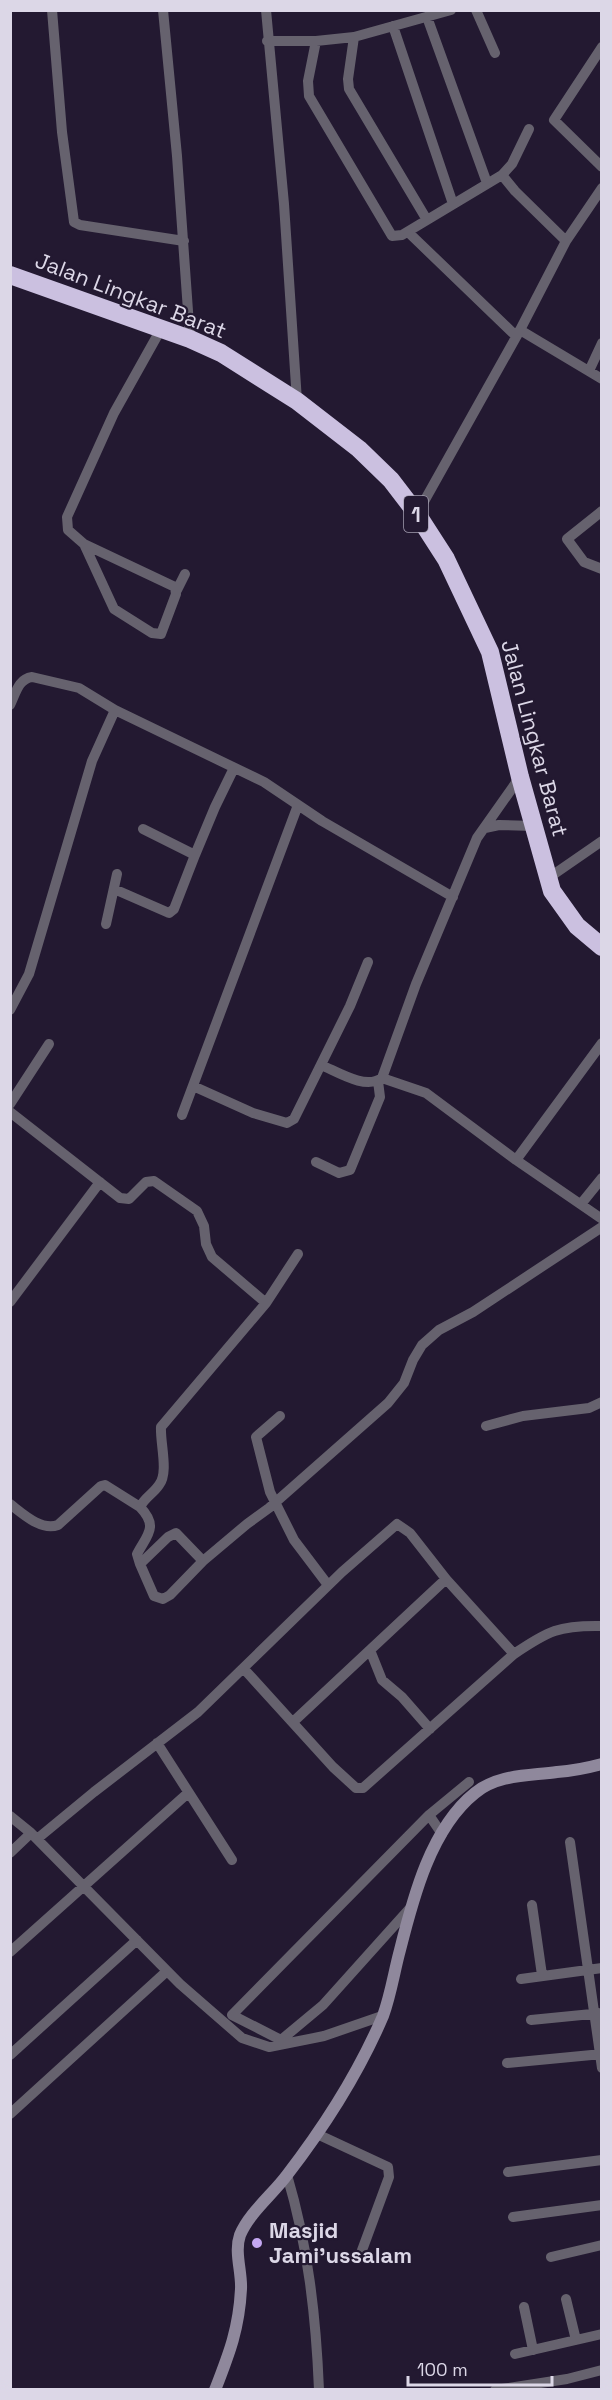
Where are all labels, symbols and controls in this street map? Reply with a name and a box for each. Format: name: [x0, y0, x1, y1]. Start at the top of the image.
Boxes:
street label: Jalan Lingkar Barat: [31, 246, 231, 344]
road number: 1: [404, 496, 428, 532]
street label: Jalan Lingkar Barat: [495, 636, 575, 840]
place label: Masjid Jami'ussalam: [269, 2216, 412, 2269]
marker: Masjid Jami'ussalam: [250, 2236, 264, 2250]
scale bar: [408, 2349, 552, 2387]
text: 100 m: [417, 2358, 468, 2381]

